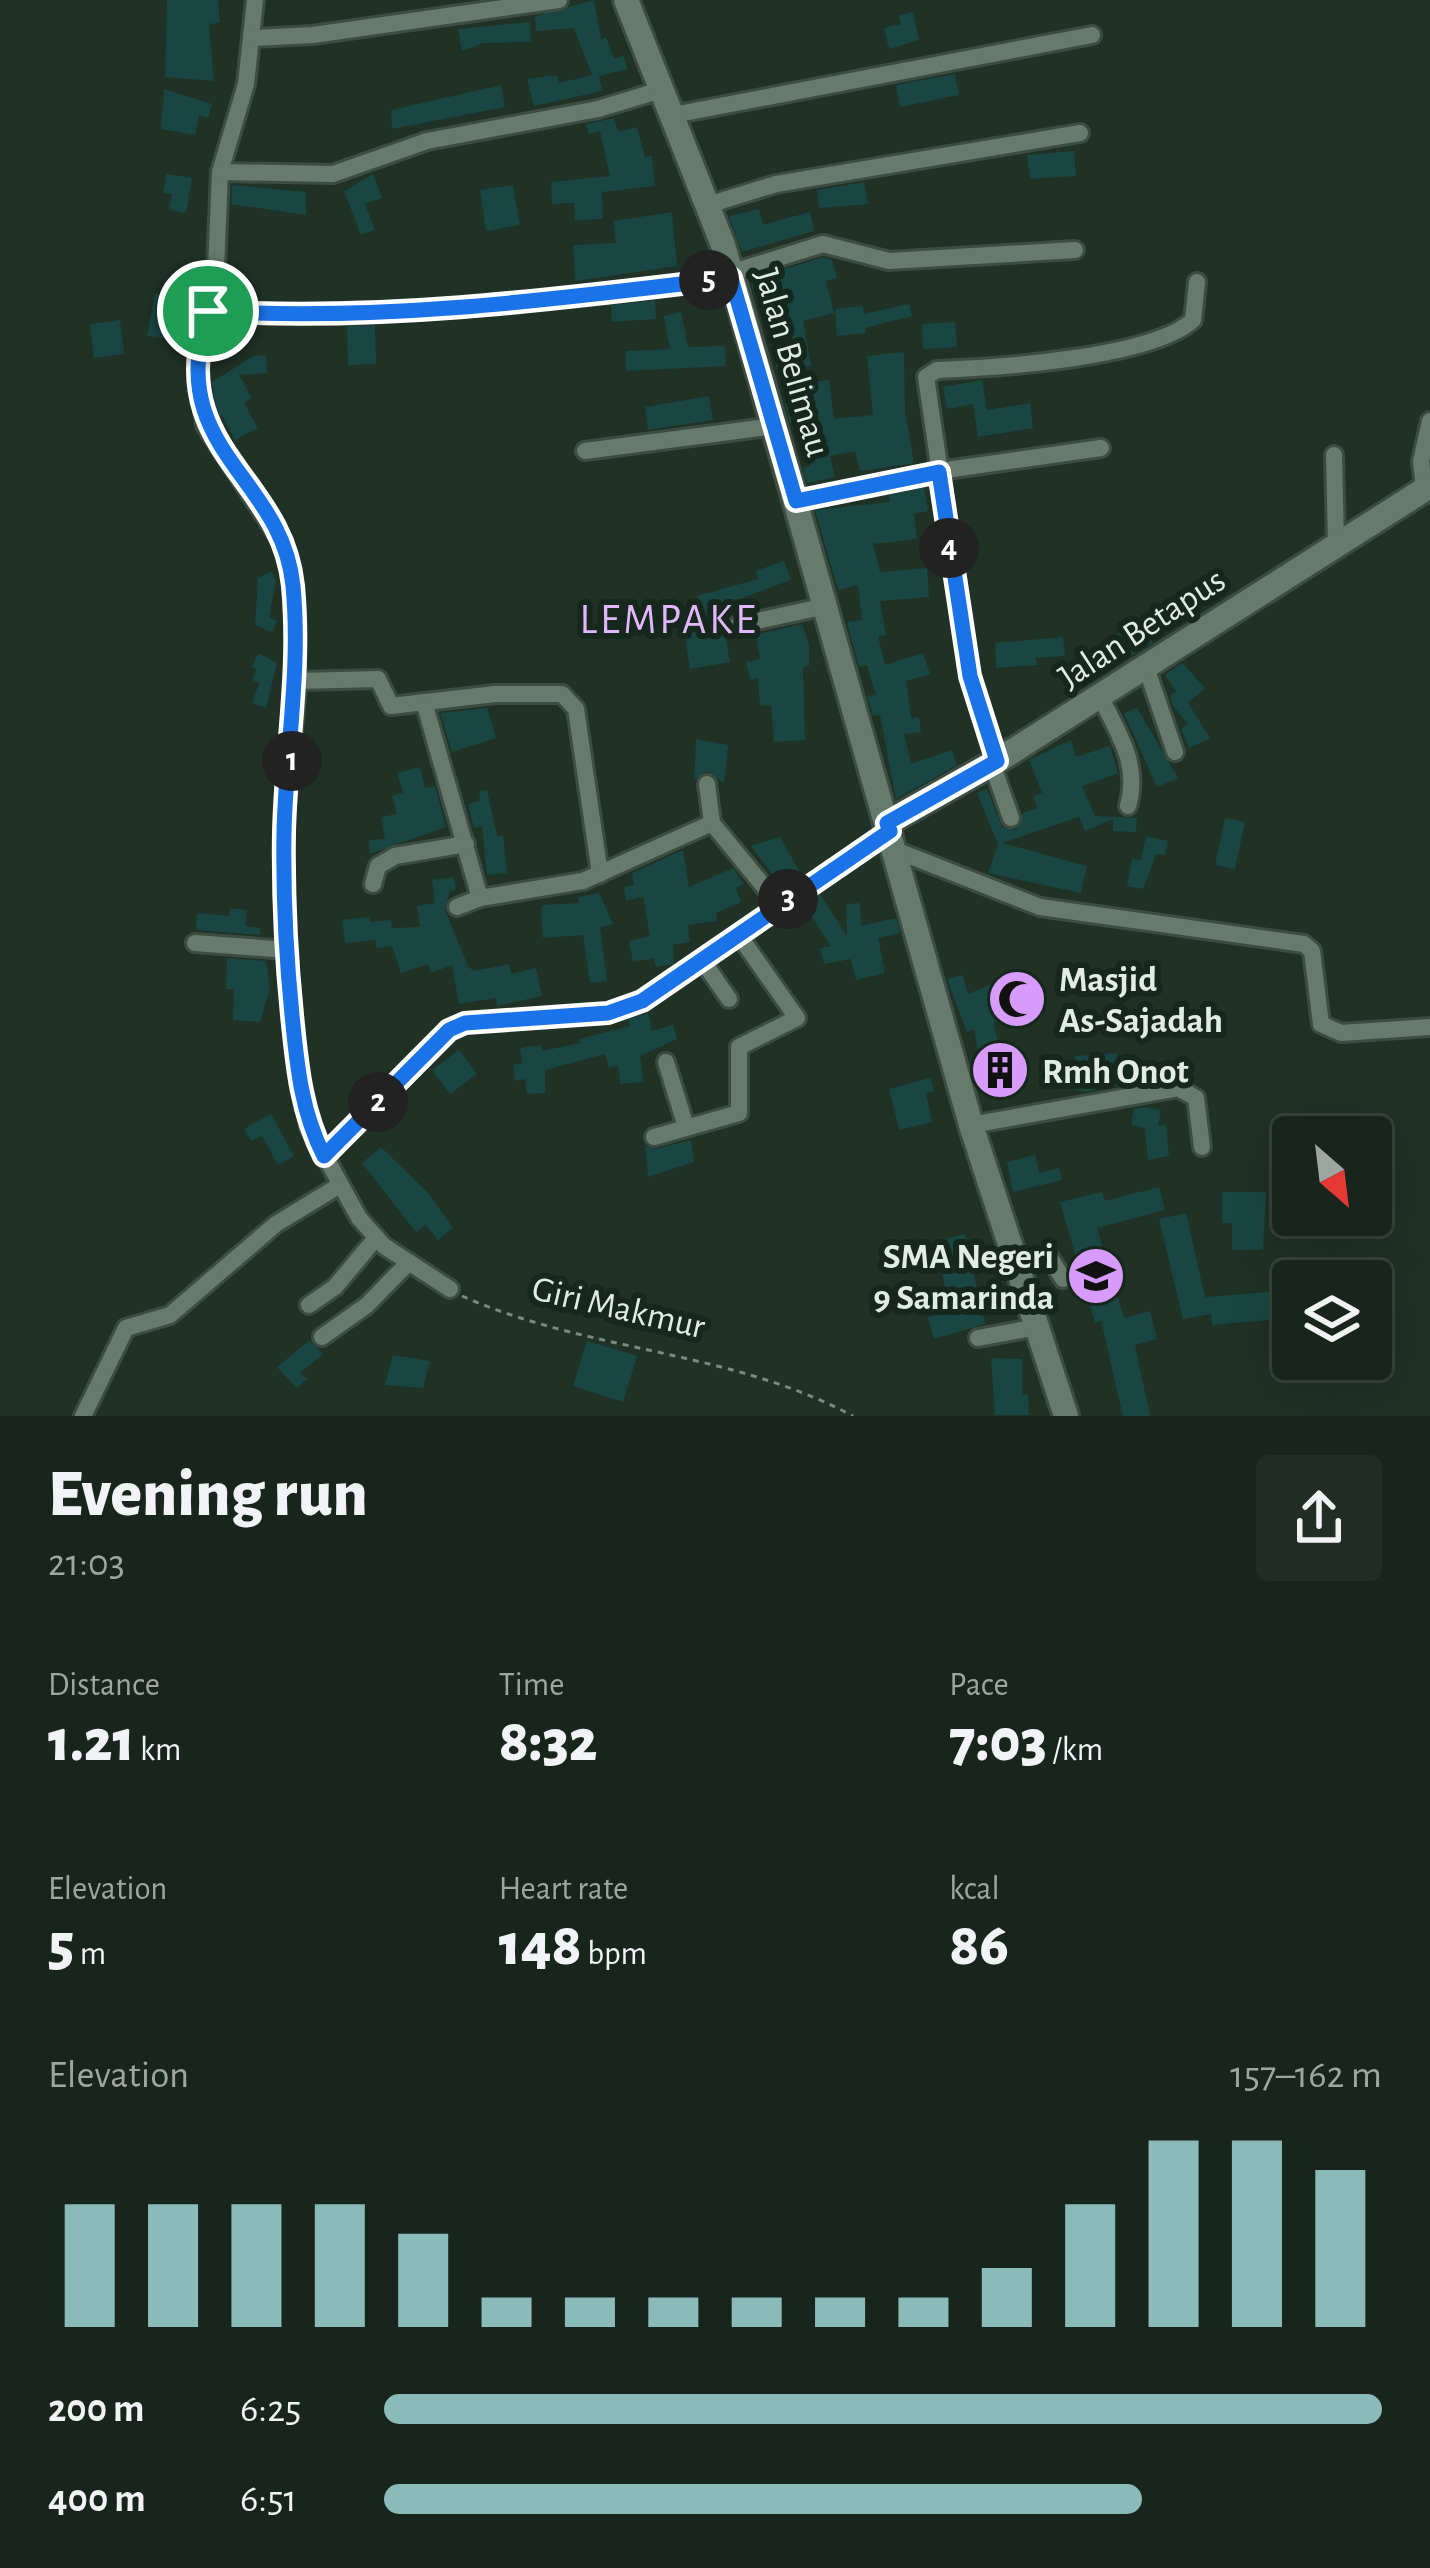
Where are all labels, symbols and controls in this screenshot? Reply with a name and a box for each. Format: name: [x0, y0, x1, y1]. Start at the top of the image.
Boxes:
pin: 5: [679, 250, 739, 310]
pin: [157, 260, 259, 362]
text: 5: [702, 263, 716, 296]
street label: Jalan Belimau: [748, 264, 836, 461]
icon: arrive: [175, 278, 241, 344]
pin: 4: [919, 518, 979, 578]
text: 4: [941, 531, 957, 564]
street label: Jalan Betapus: [1052, 562, 1232, 696]
district label: LEMPAKE: [579, 599, 759, 641]
pin: 1: [262, 731, 322, 791]
text: 1: [286, 744, 298, 777]
pin: 3: [758, 869, 818, 929]
text: 3: [781, 882, 795, 915]
place label: Masjid As-Sajadah: [1059, 962, 1223, 1039]
mosque icon: Masjid As-Sajadah: [986, 968, 1048, 1030]
building icon: Rmh Onot: [969, 1039, 1031, 1101]
place label: Rmh Onot: [1042, 1054, 1189, 1090]
pin: 2: [348, 1072, 408, 1132]
text: 2: [370, 1085, 386, 1118]
north arrow: [1272, 1116, 1392, 1236]
map controls: [1272, 1116, 1392, 1380]
place label: SMA Negeri 9 Samarinda: [873, 1239, 1054, 1316]
school or university icon: SMA Negeri 9 Samarinda: [1065, 1245, 1127, 1307]
button: layers: [1272, 1260, 1392, 1380]
street label: Giri Makmur: [529, 1271, 709, 1345]
button: share: [1256, 1455, 1382, 1581]
text: Evening run: [48, 1462, 368, 1528]
text: 21:03: [48, 1544, 125, 1583]
text: Distance: [48, 1669, 160, 1702]
text: Time: [499, 1669, 564, 1702]
text: Pace: [949, 1669, 1009, 1702]
text: 1.21: [48, 1712, 135, 1772]
text: 8:32: [499, 1712, 598, 1772]
text: 7:03: [949, 1712, 1047, 1772]
text: km: [135, 1734, 182, 1767]
text: /km: [1047, 1734, 1103, 1767]
text: Elevation: [48, 1873, 167, 1906]
text: Heart rate: [499, 1873, 628, 1906]
text: kcal: [949, 1873, 1000, 1906]
text: 5: [48, 1916, 74, 1976]
text: 148: [499, 1916, 582, 1976]
text: 86: [949, 1916, 1009, 1976]
text: m: [74, 1938, 106, 1971]
text: bpm: [582, 1938, 647, 1971]
text: Elevation: [48, 2056, 189, 2095]
text: 157–162 m: [1230, 2056, 1382, 2095]
text: 200 m: [48, 2390, 144, 2429]
text: 6:25: [240, 2390, 301, 2429]
text: 400 m: [48, 2480, 146, 2519]
text: 6:51: [240, 2480, 297, 2519]

